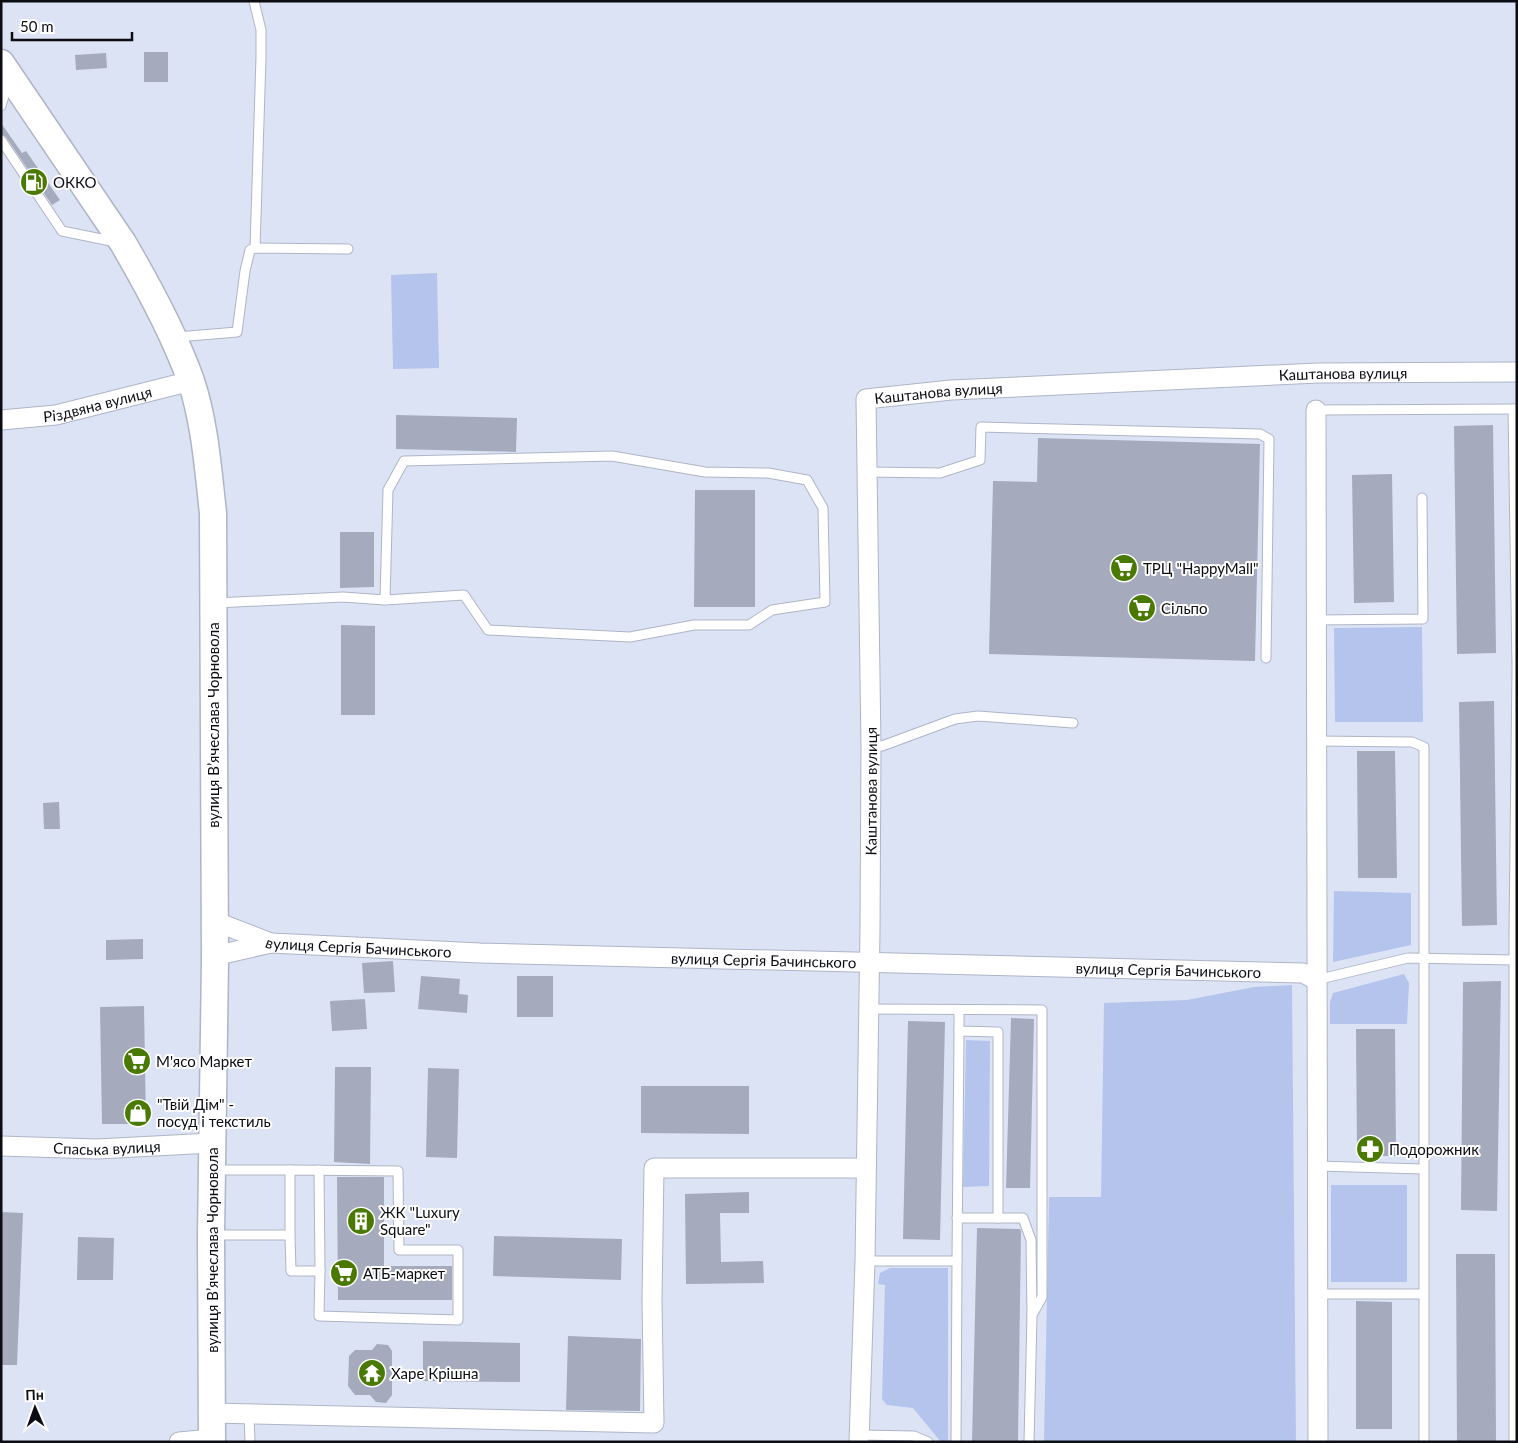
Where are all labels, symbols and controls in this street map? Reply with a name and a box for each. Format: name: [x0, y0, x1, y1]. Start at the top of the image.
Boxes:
scale bar: [12, 10, 132, 42]
text: 50 m: [20, 17, 54, 35]
fuel station icon: ОККО: [19, 167, 49, 197]
place label: ОККО: [53, 173, 97, 191]
street label: Каштанова вулиця: [1278, 364, 1407, 384]
street label: Каштанова вулиця: [873, 379, 1003, 407]
street label: Різдвяна вулиця: [42, 382, 154, 425]
supermarket icon: ТРЦ "HappyMall": [1109, 553, 1139, 583]
place label: ТРЦ "HappyMall": [1143, 559, 1259, 577]
supermarket icon: Сільпо: [1127, 593, 1157, 623]
place label: Сільпо: [1161, 599, 1208, 617]
street label: вулиця Вʼячеслава Чорновола: [204, 622, 222, 828]
street label: Каштанова вулиця: [861, 727, 880, 856]
street label: вулиця Сергія Бачинського: [263, 933, 452, 961]
street label: вулиця Сергія Бачинського: [671, 949, 857, 971]
street label: вулиця Сергія Бачинського: [1075, 958, 1261, 981]
supermarket icon: М'ясо Маркет: [122, 1046, 152, 1076]
place label: М'ясо Маркет: [156, 1052, 252, 1070]
place label: "Твій Дім" - посуд і текстиль: [157, 1095, 271, 1130]
shop icon: "Твій Дім" - посуд і текстиль: [123, 1098, 153, 1128]
pharmacy icon: Подорожник: [1355, 1134, 1385, 1164]
street label: Спаська вулиця: [53, 1137, 161, 1158]
place label: Подорожник: [1389, 1140, 1479, 1158]
street label: вулиця Вʼячеслава Чорновола: [203, 1147, 221, 1353]
place label: ЖК "Luxury Square": [380, 1203, 460, 1238]
building icon: ЖК "Luxury Square": [346, 1206, 376, 1236]
supermarket icon: АТБ-маркет: [329, 1258, 359, 1288]
place label: АТБ-маркет: [363, 1264, 446, 1282]
temple icon: Харе Крішна: [357, 1358, 387, 1388]
place label: Харе Крішна: [391, 1364, 478, 1382]
north arrow: [10, 1383, 60, 1433]
text: Пн: [25, 1386, 44, 1403]

